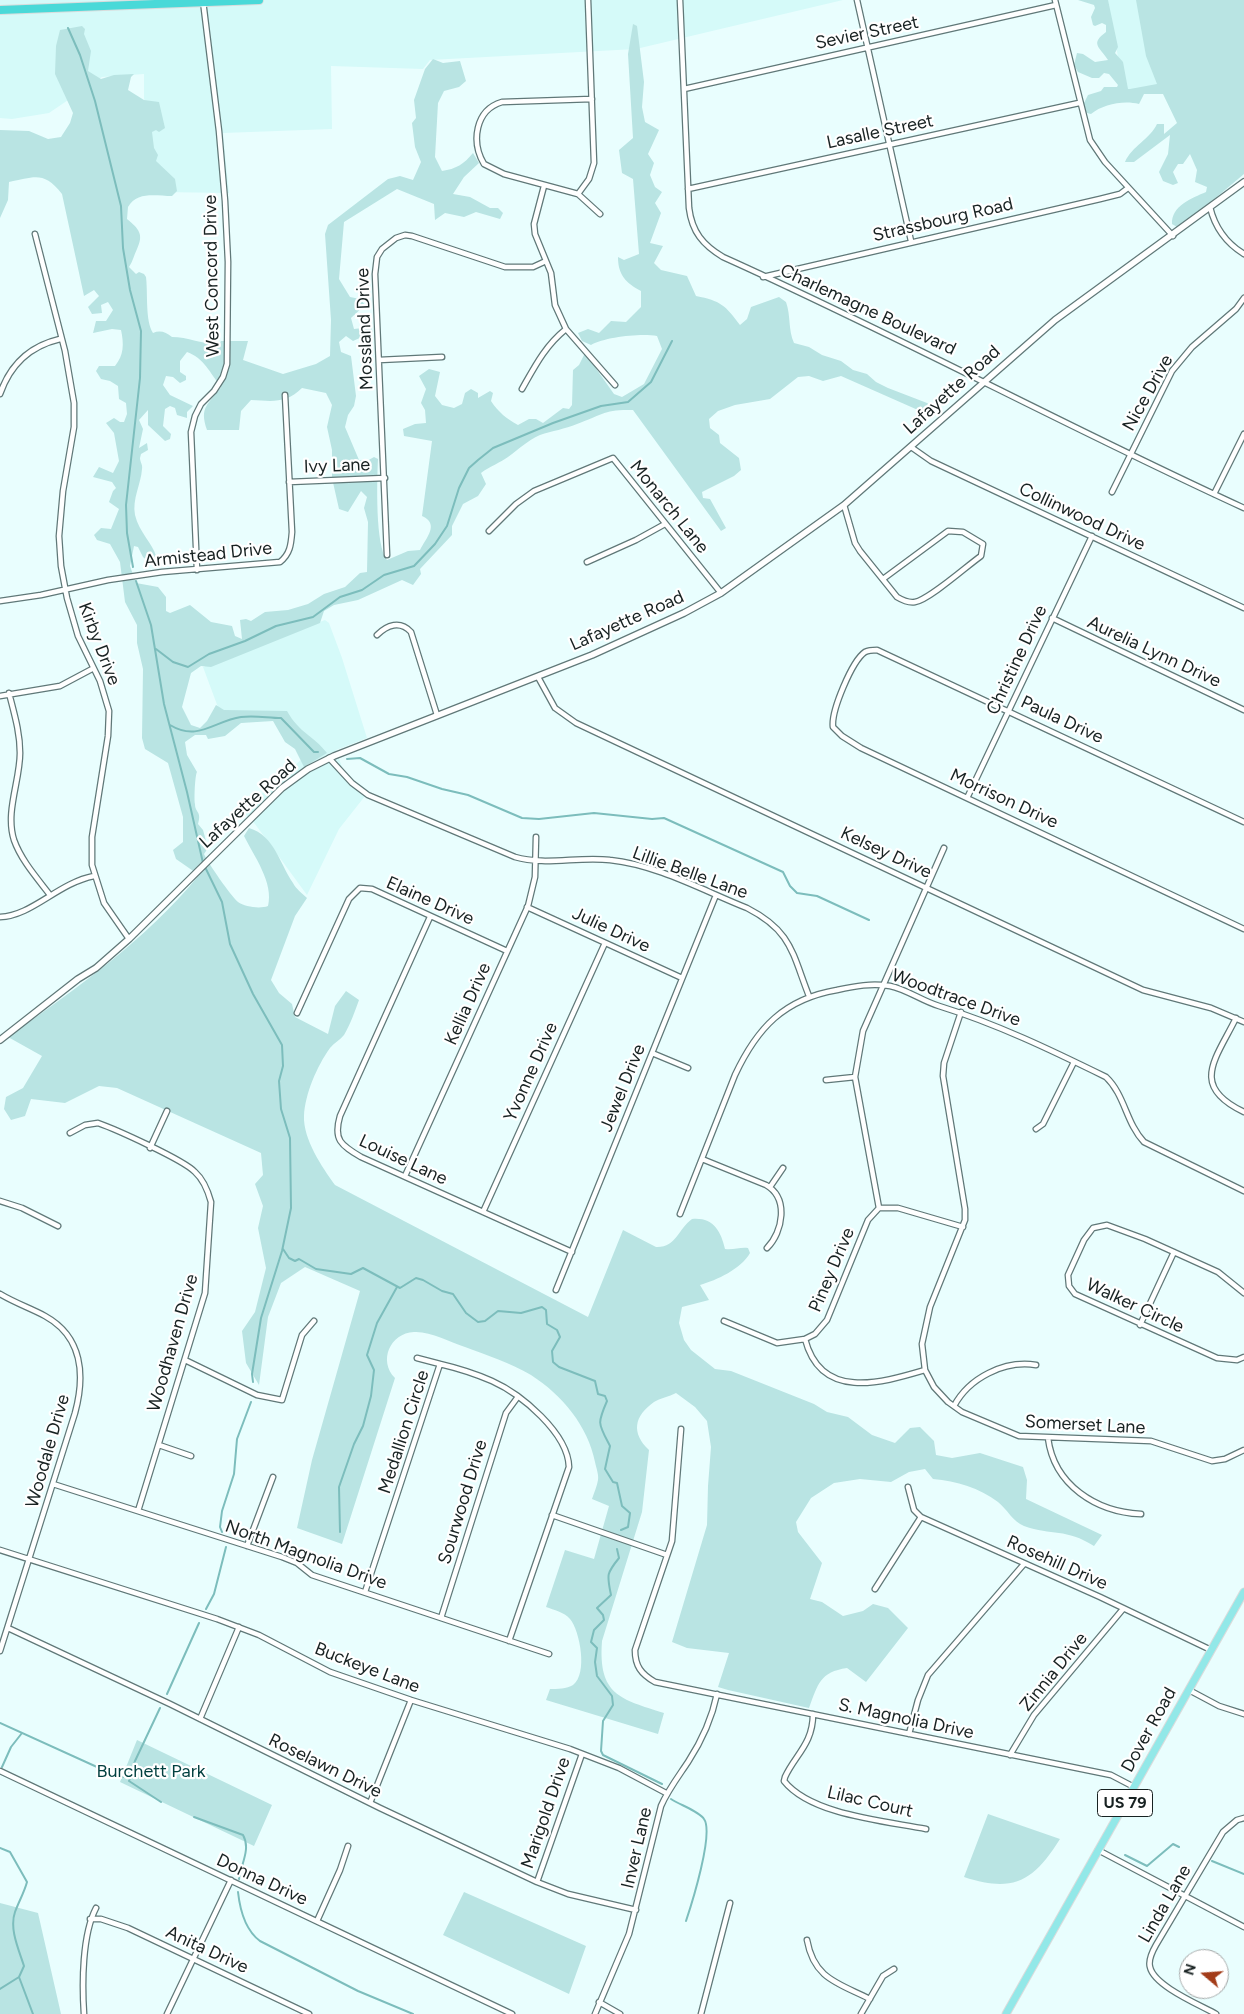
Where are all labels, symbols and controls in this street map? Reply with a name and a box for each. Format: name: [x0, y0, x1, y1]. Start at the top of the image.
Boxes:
street label: Sevier Street: [813, 12, 921, 54]
street label: Lasalle Street: [825, 110, 935, 154]
street label: Strassbourg Road: [871, 193, 1015, 247]
street label: West Concord Drive: [200, 195, 224, 357]
street label: Charlemagne Boulevard: [777, 260, 959, 360]
street label: Mossland Drive: [352, 268, 378, 390]
street label: Lafayette Road: [899, 341, 1005, 439]
street label: Nice Drive: [1118, 351, 1178, 435]
street label: Ivy Lane: [303, 454, 371, 478]
street label: Monarch Lane: [625, 456, 713, 558]
street label: Collinwood Drive: [1015, 478, 1149, 556]
street label: Armistead Drive: [143, 538, 273, 572]
street label: Lafayette Road: [567, 586, 687, 656]
street label: Kirby Drive: [73, 599, 125, 689]
street label: Christine Drive: [982, 602, 1052, 718]
street label: Aurelia Lynn Drive: [1084, 612, 1224, 692]
street label: Paula Drive: [1017, 691, 1107, 749]
street label: Lafayette Road: [195, 755, 301, 853]
street label: Morrison Drive: [946, 764, 1062, 834]
street label: Kelsey Drive: [837, 822, 935, 884]
street label: Lillie Belle Lane: [629, 842, 751, 904]
street label: Elaine Drive: [383, 872, 477, 930]
street label: Julie Drive: [569, 903, 653, 957]
street label: Kellia Drive: [440, 959, 496, 1049]
street label: Woodtrace Drive: [889, 965, 1023, 1031]
street label: Yvonne Drive: [500, 1019, 562, 1125]
street label: Jewel Drive: [596, 1041, 650, 1135]
street label: Louise Lane: [355, 1130, 451, 1190]
street label: Piney Drive: [805, 1224, 859, 1316]
street label: Woodhaven Drive: [143, 1272, 203, 1414]
street label: Walker Circle: [1083, 1274, 1187, 1338]
street label: Medallion Circle: [374, 1368, 434, 1496]
street label: Woodale Drive: [21, 1392, 75, 1510]
street label: Somerset Lane: [1024, 1411, 1146, 1439]
street label: Sourwood Drive: [434, 1437, 492, 1567]
street label: North Magnolia Drive: [222, 1516, 390, 1594]
street label: Rosehill Drive: [1003, 1531, 1111, 1595]
street label: Zinnia Drive: [1016, 1628, 1092, 1716]
street label: Buckeye Lane: [311, 1638, 423, 1698]
street label: Dover Road: [1117, 1684, 1181, 1776]
street label: S. Magnolia Drive: [836, 1694, 976, 1744]
street label: Roselawn Drive: [265, 1729, 385, 1803]
street label: Marigold Drive: [517, 1755, 575, 1871]
park label: Burchett Park: [96, 1761, 206, 1783]
street label: Lilac Court: [825, 1782, 915, 1822]
road number: US 79: [1098, 1790, 1152, 1816]
street label: Inver Lane: [617, 1805, 657, 1891]
street label: Donna Drive: [213, 1849, 311, 1911]
street label: Linda Lane: [1134, 1861, 1196, 1947]
street label: Anita Drive: [162, 1922, 252, 1978]
north arrow: [1179, 1949, 1229, 1999]
text: N: [1180, 1962, 1200, 1977]

